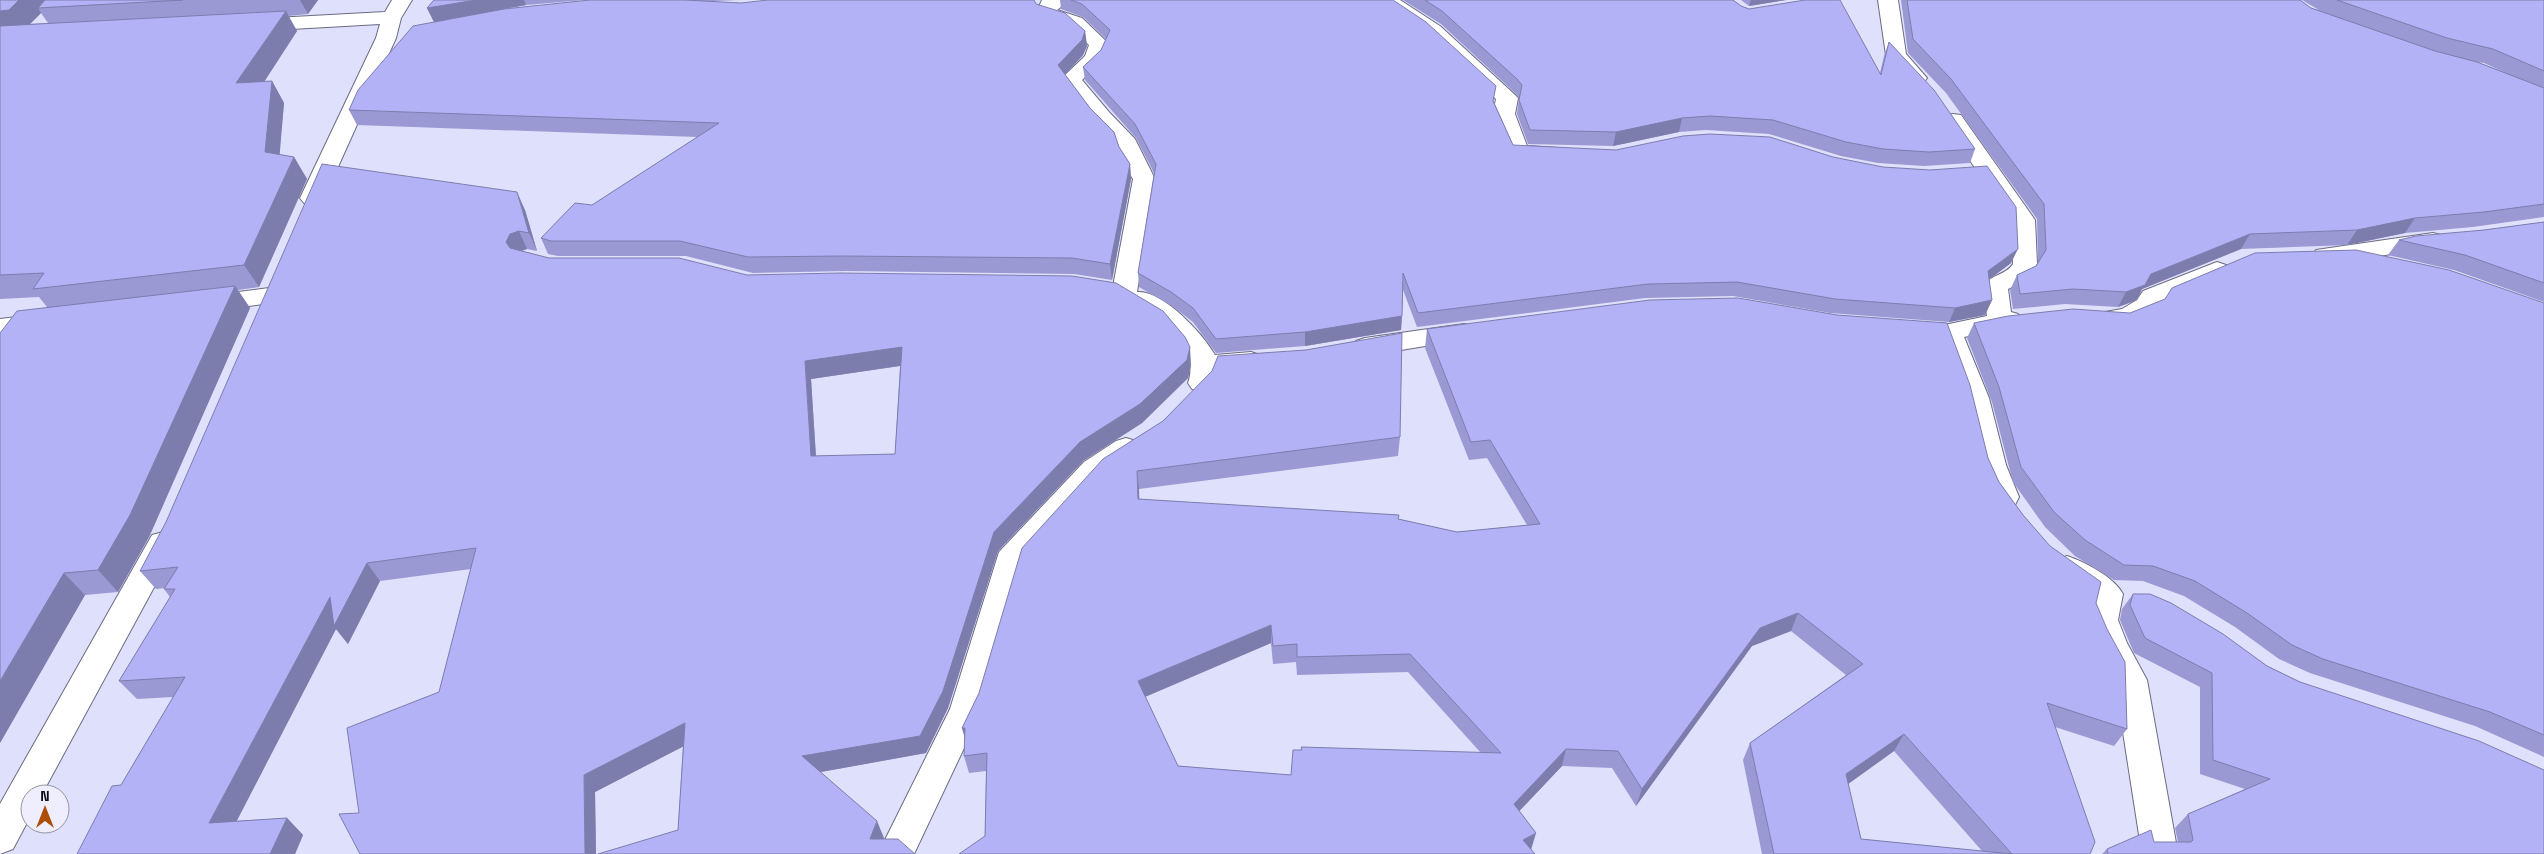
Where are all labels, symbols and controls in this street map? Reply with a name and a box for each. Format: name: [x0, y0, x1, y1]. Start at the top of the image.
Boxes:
north arrow: [20, 784, 70, 834]
text: N: [40, 787, 50, 805]

